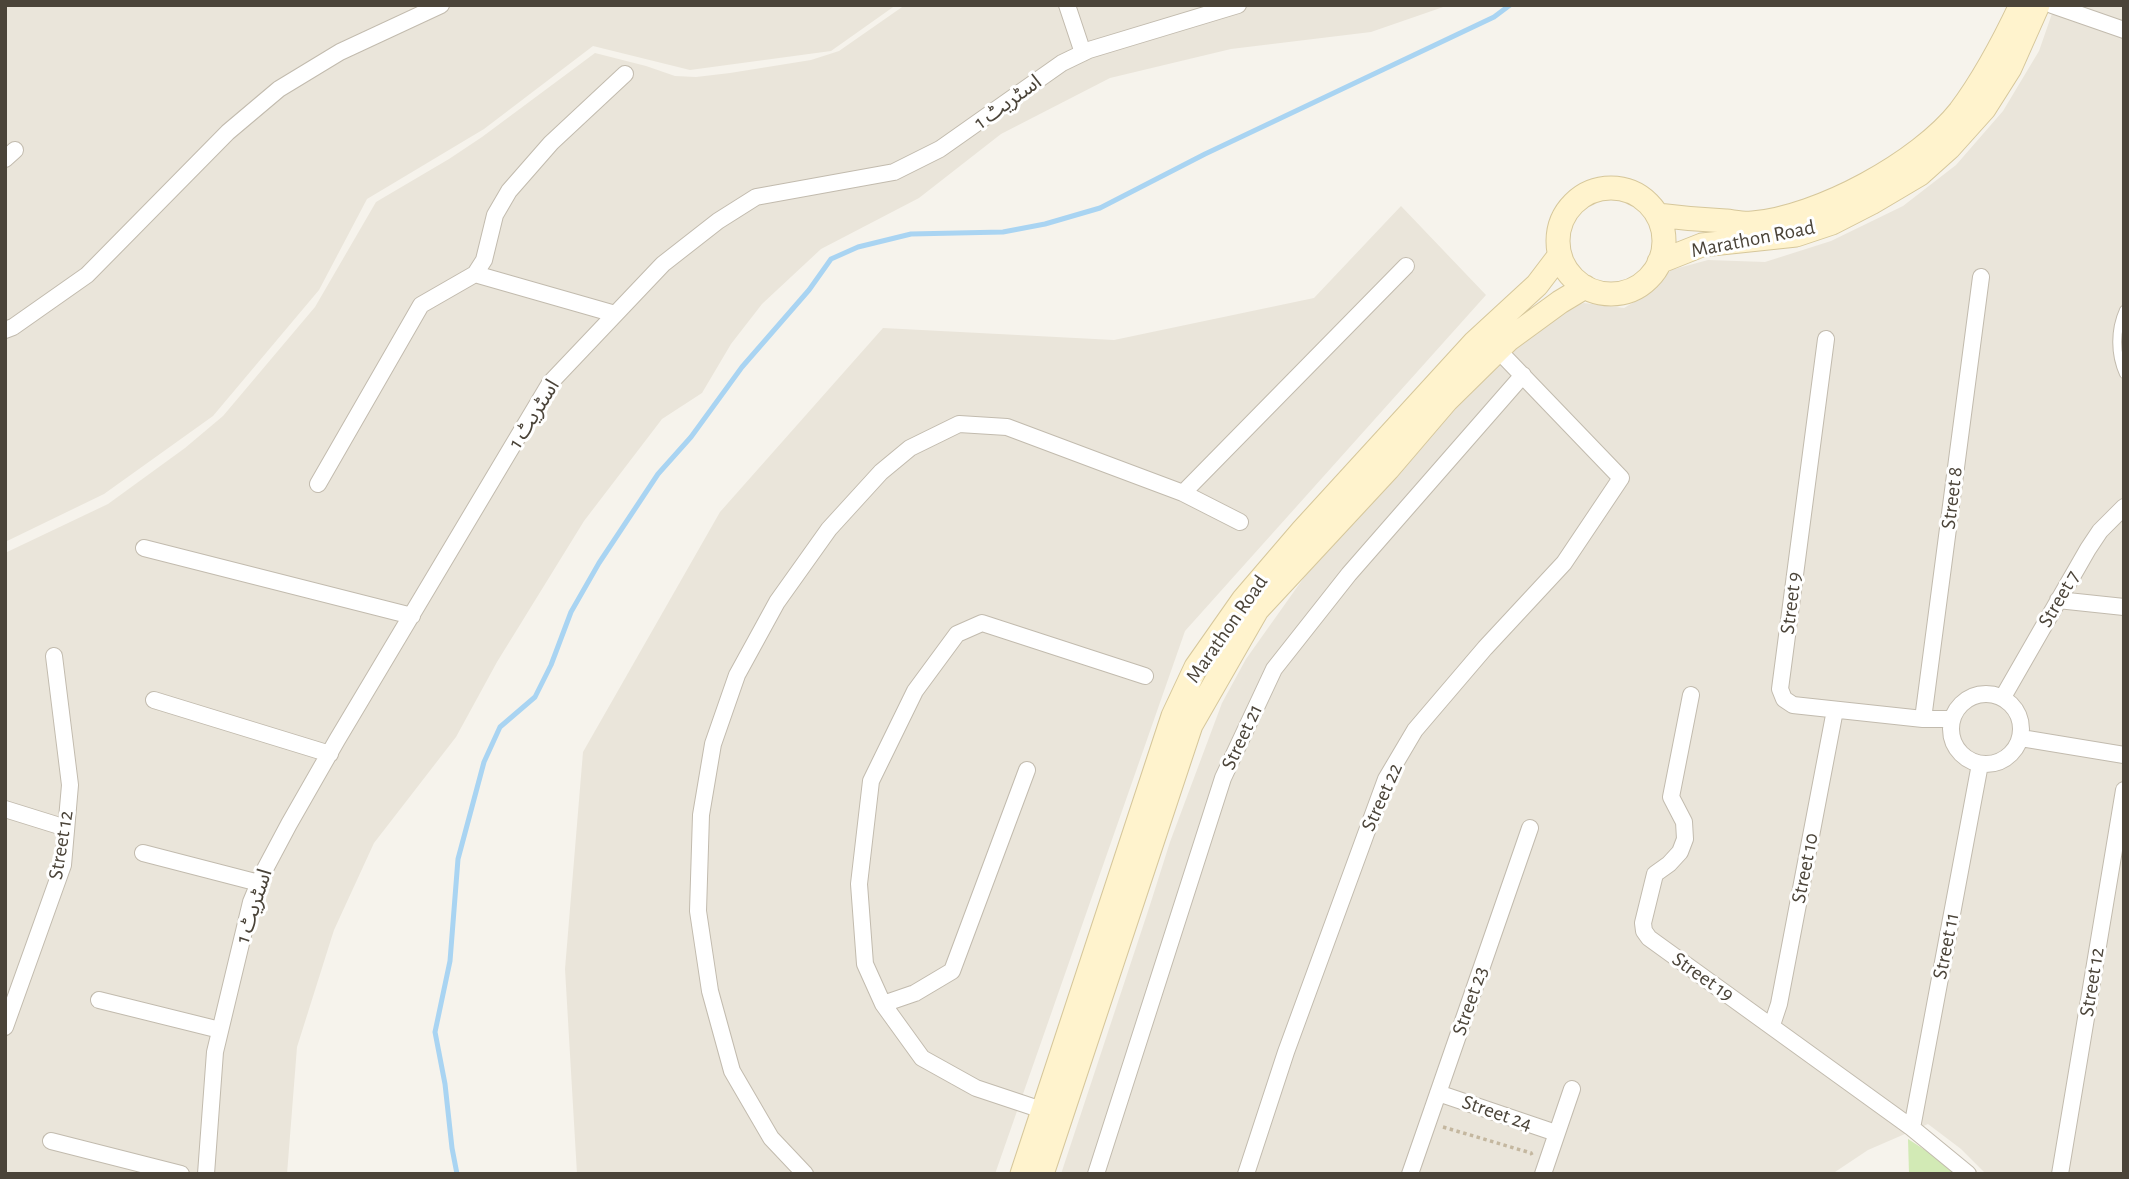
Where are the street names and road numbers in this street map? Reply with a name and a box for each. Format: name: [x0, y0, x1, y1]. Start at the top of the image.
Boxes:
street label: اسٹریٹ 1: [969, 69, 1047, 135]
street label: Marathon Road: [1689, 215, 1817, 263]
street label: اسٹریٹ 1: [503, 375, 565, 453]
street label: Street 8: [1936, 465, 1968, 531]
street label: Street 7: [2033, 566, 2085, 632]
street label: Marathon Road: [1181, 570, 1273, 688]
street label: Street 9: [1775, 570, 1807, 636]
street label: Street 21: [1216, 700, 1268, 774]
street label: Street 22: [1356, 759, 1408, 835]
street label: Street 12: [43, 809, 79, 881]
street label: Street 10: [1786, 831, 1824, 905]
street label: اسٹریٹ 1: [230, 866, 278, 946]
street label: Street 11: [1927, 911, 1965, 981]
street label: Street 12: [2074, 946, 2110, 1018]
street label: Street 19: [1667, 947, 1739, 1007]
street label: Street 23: [1447, 963, 1493, 1039]
street label: Street 24: [1459, 1089, 1535, 1137]

